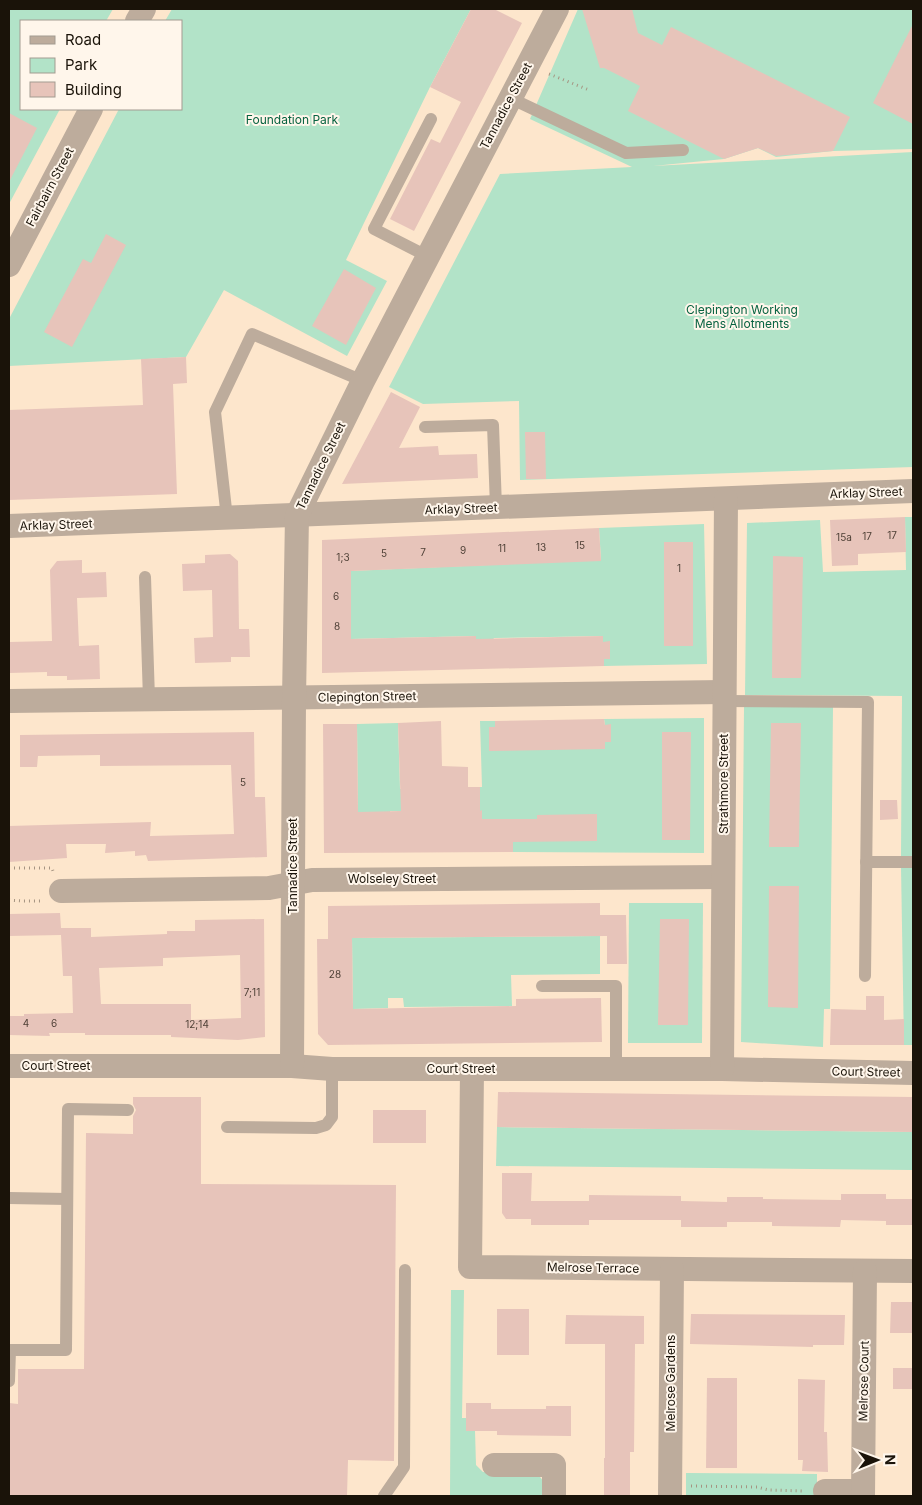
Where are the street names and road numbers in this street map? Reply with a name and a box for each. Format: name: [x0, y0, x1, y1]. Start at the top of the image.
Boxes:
street label: Tannadice Street: [476, 60, 535, 152]
street label: Fairbairn Street: [22, 145, 77, 229]
street label: Tannadice Street: [293, 419, 348, 512]
street label: Arklay Street: [829, 484, 903, 501]
street label: Arklay Street: [424, 500, 498, 517]
street label: Arklay Street: [19, 516, 93, 533]
street label: Clepington Street: [318, 688, 417, 705]
street label: Strathmore Street: [716, 734, 731, 834]
street label: Tannadice Street: [285, 818, 300, 914]
street label: Wolseley Street: [348, 871, 436, 886]
street label: Court Street: [22, 1058, 91, 1073]
street label: Court Street: [427, 1061, 496, 1076]
street label: Court Street: [831, 1063, 901, 1080]
street label: Melrose Terrace: [547, 1259, 639, 1276]
street label: Melrose Gardens: [663, 1335, 678, 1431]
street label: Melrose Court: [855, 1340, 872, 1421]

